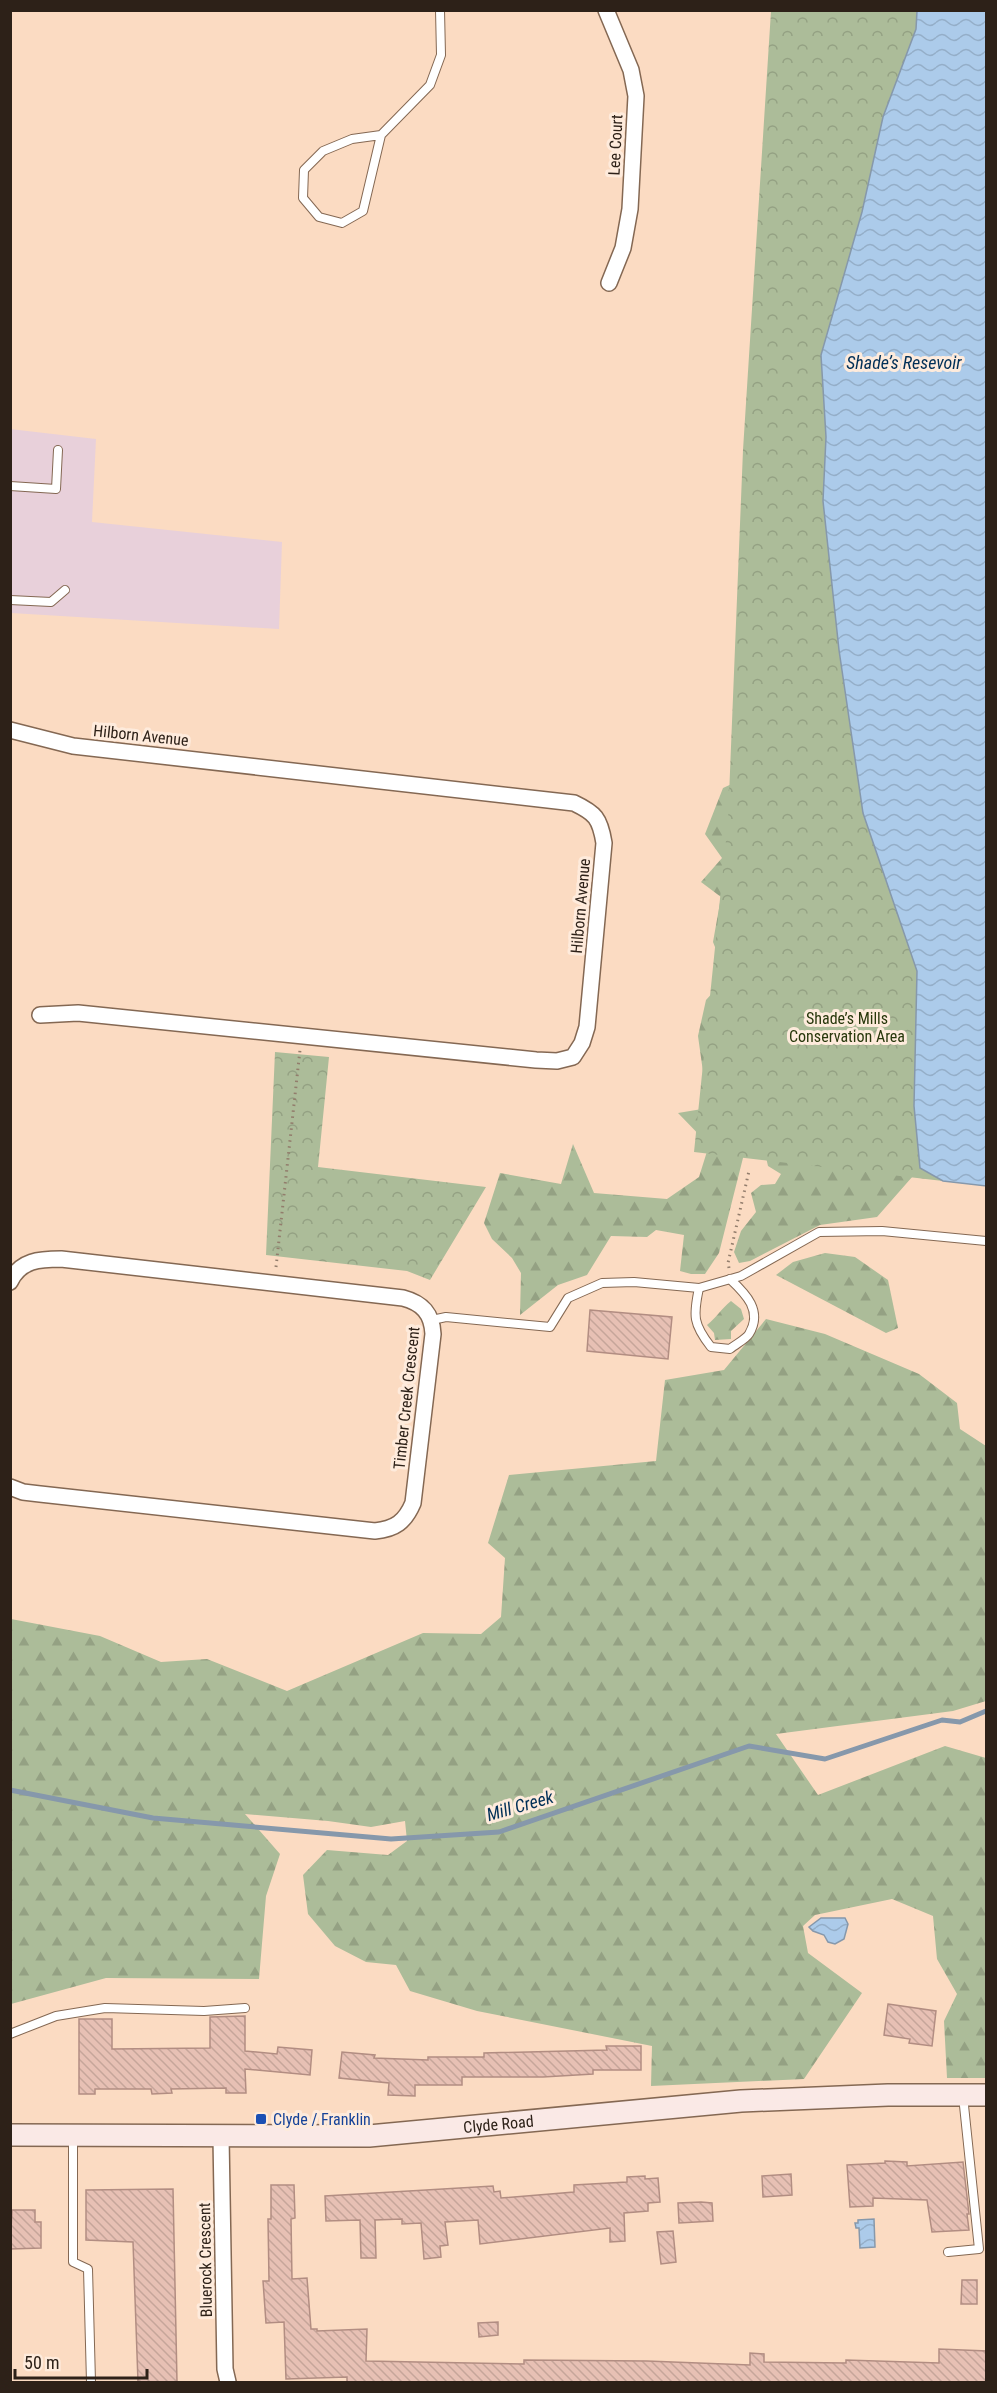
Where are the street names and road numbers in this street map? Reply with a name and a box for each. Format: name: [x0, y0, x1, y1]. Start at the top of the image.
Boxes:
street label: Lee Court: [604, 114, 627, 176]
street label: Hilborn Avenue: [92, 721, 189, 750]
street label: Hilborn Avenue: [567, 858, 594, 954]
street label: Timber Creek Crescent: [390, 1325, 423, 1470]
street label: Clyde Road: [462, 2112, 534, 2137]
street label: Bluerock Crescent: [195, 2202, 216, 2317]

